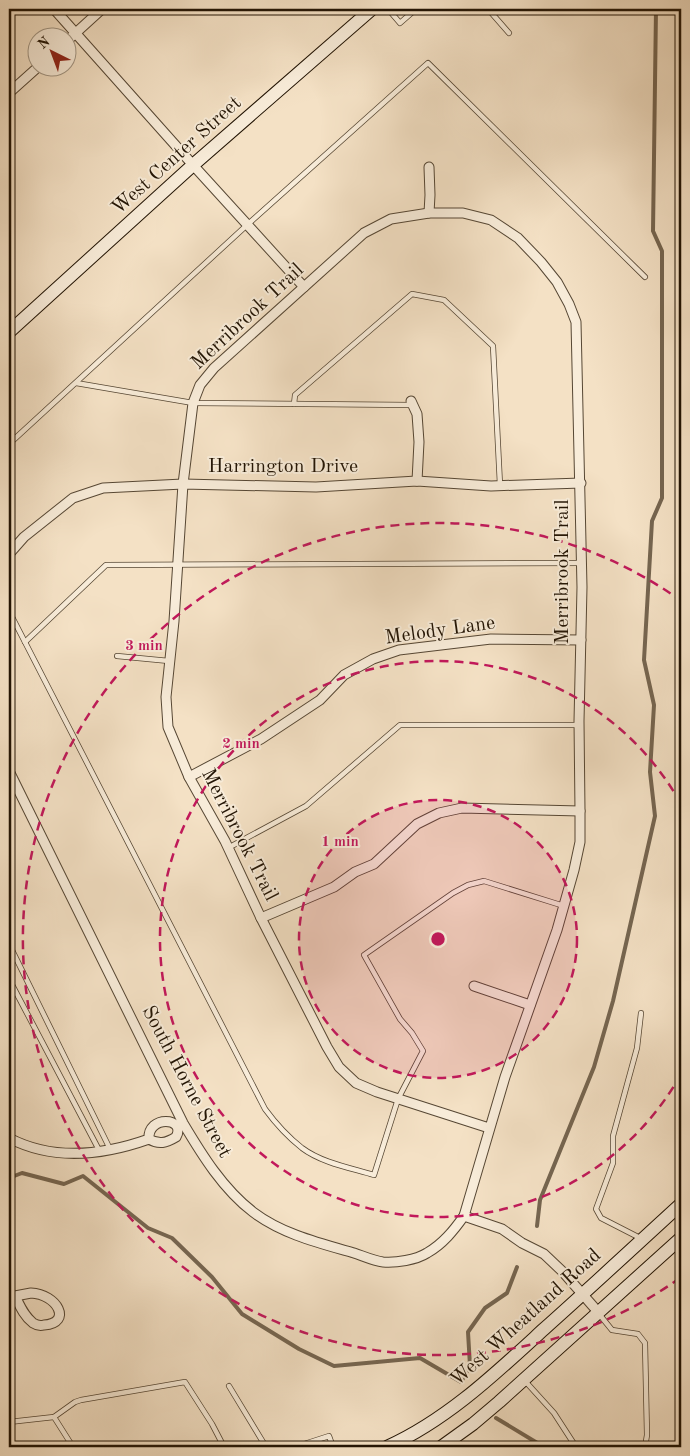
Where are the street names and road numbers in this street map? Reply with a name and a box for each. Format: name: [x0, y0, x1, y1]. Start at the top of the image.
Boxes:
street label: West Center Street: [109, 93, 245, 219]
street label: Merribrook Trail: [188, 260, 308, 374]
street label: Harrington Drive: [208, 457, 358, 477]
street label: Merribrook Trail: [553, 499, 573, 645]
street label: Melody Lane: [384, 613, 496, 649]
street label: Merribrook Trail: [197, 766, 281, 904]
street label: South Horne Street: [138, 1003, 234, 1161]
street label: West Wheatland Road: [447, 1245, 605, 1391]

